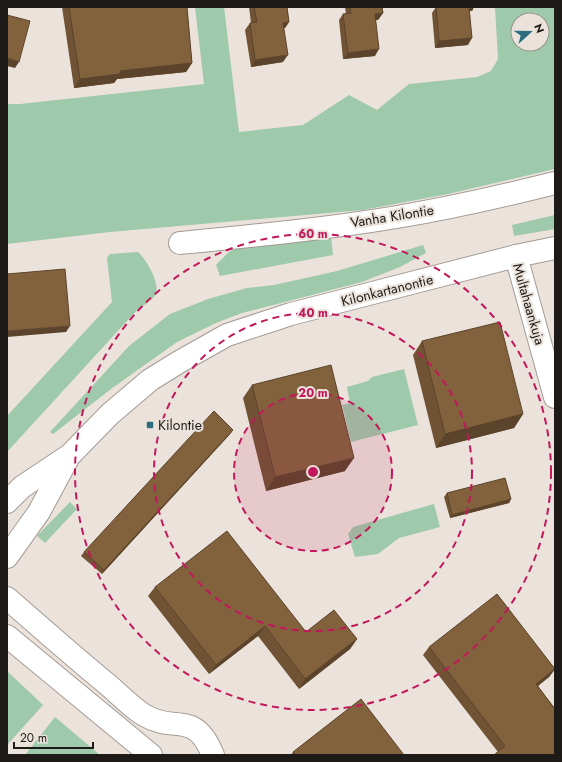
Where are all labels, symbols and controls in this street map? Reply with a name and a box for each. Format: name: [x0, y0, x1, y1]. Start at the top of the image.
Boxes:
north arrow: [510, 12, 550, 52]
text: N: [530, 21, 548, 35]
street label: Vanha Kilontie: [349, 200, 435, 232]
text: 60 m: [298, 225, 328, 243]
street label: Multahaankuja: [508, 261, 550, 347]
street label: Kilonkartanontie: [339, 269, 435, 311]
text: 40 m: [298, 304, 328, 322]
text: 20 m: [298, 384, 328, 402]
place label: Kilontie: [158, 415, 202, 435]
marker: Kilontie: [145, 420, 155, 430]
centre of rings: [306, 465, 320, 479]
scale bar: [14, 724, 93, 750]
text: 20 m: [20, 729, 47, 747]

